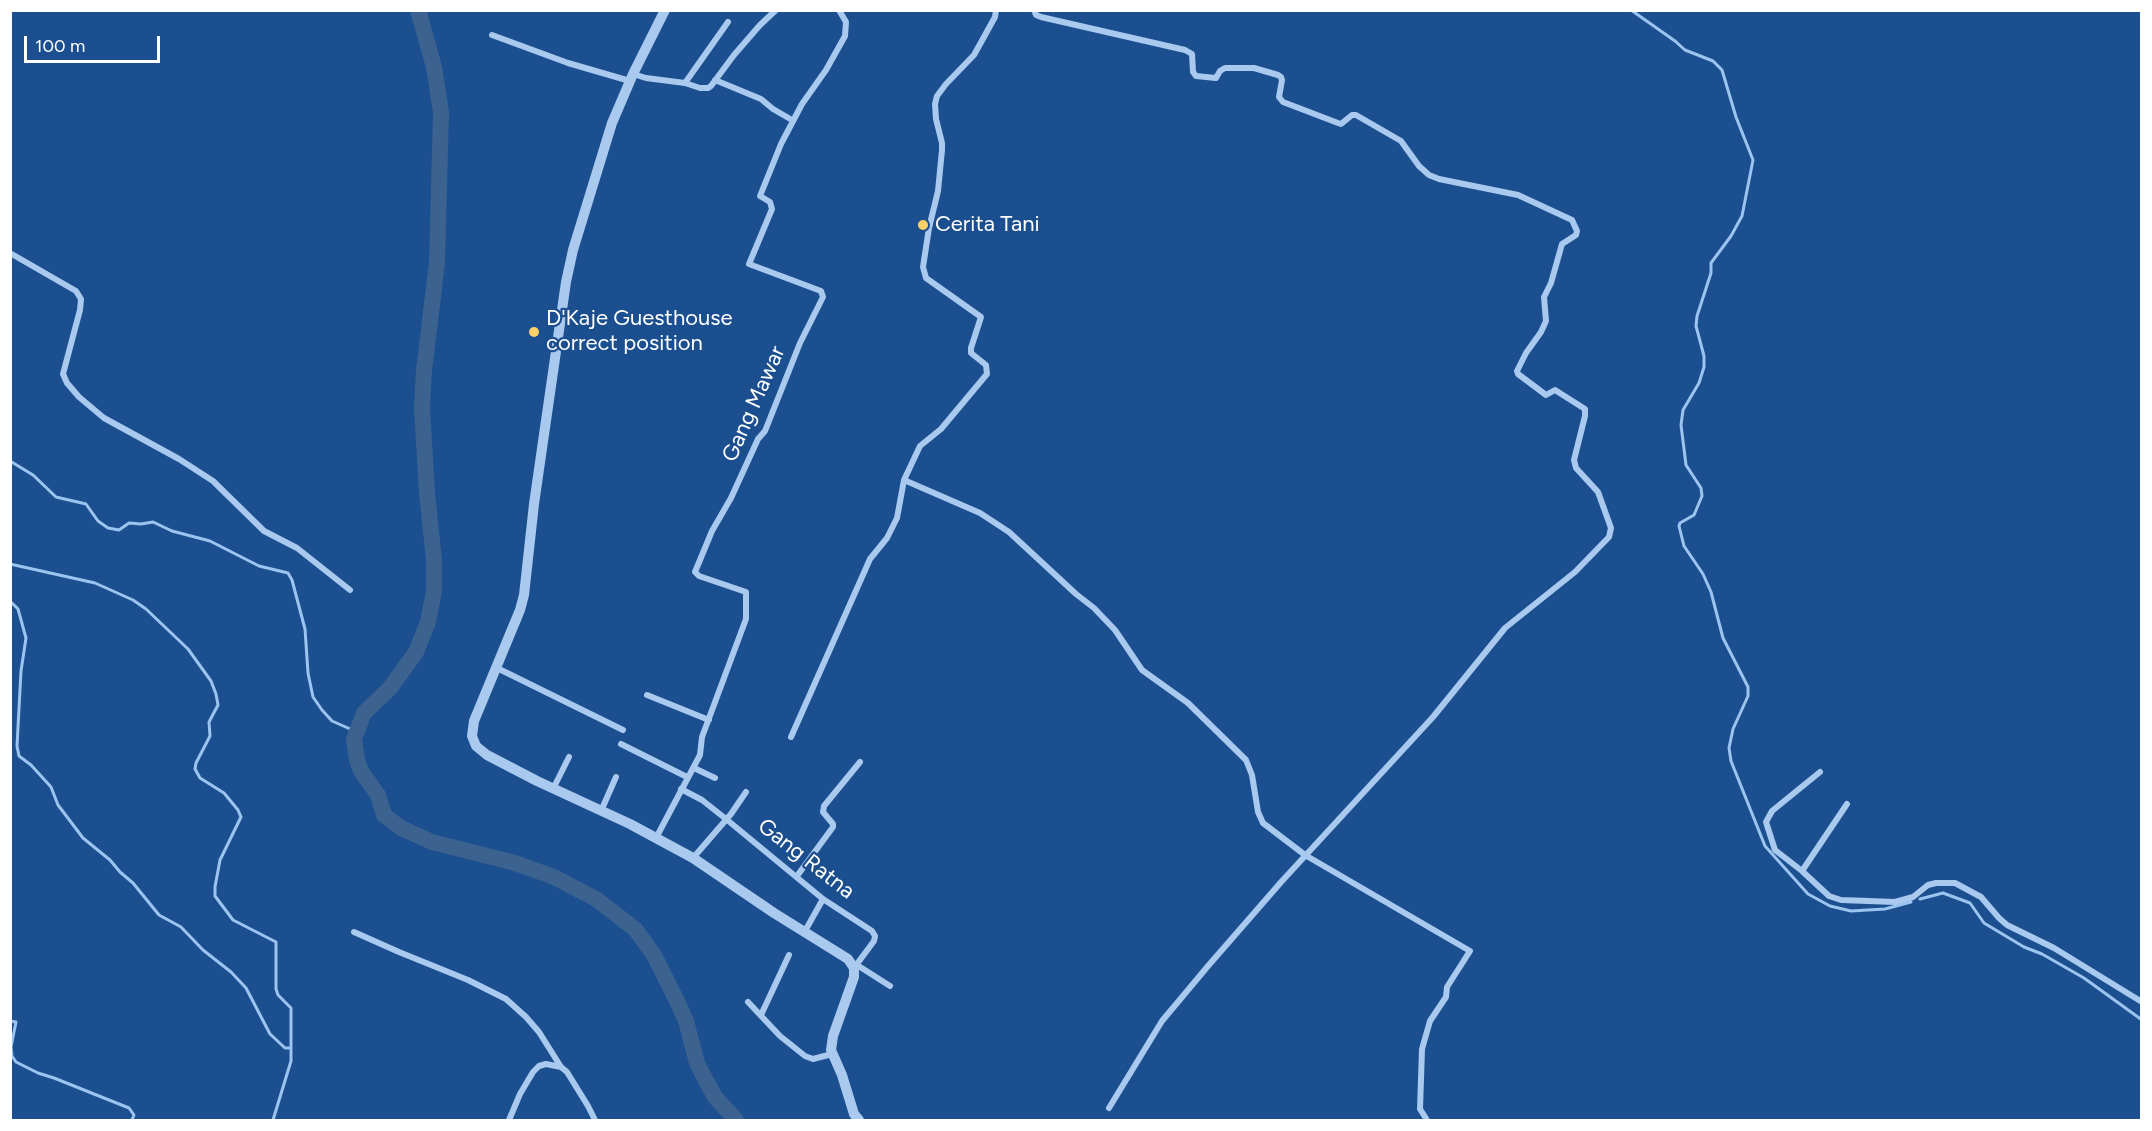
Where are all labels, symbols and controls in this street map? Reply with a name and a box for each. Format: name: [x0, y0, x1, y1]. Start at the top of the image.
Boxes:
scale bar: [27, 24, 164, 62]
text: 100 m: [35, 35, 85, 57]
place label: Cerita Tani: [935, 212, 1040, 238]
marker: Cerita Tani: [916, 218, 930, 232]
place label: D'Kaje Guesthouse correct position: [546, 306, 733, 358]
marker: D'Kaje Guesthouse correct position: [527, 325, 541, 339]
street label: Gang Mawar: [717, 342, 791, 466]
street label: Gang Ratna: [752, 813, 860, 905]

